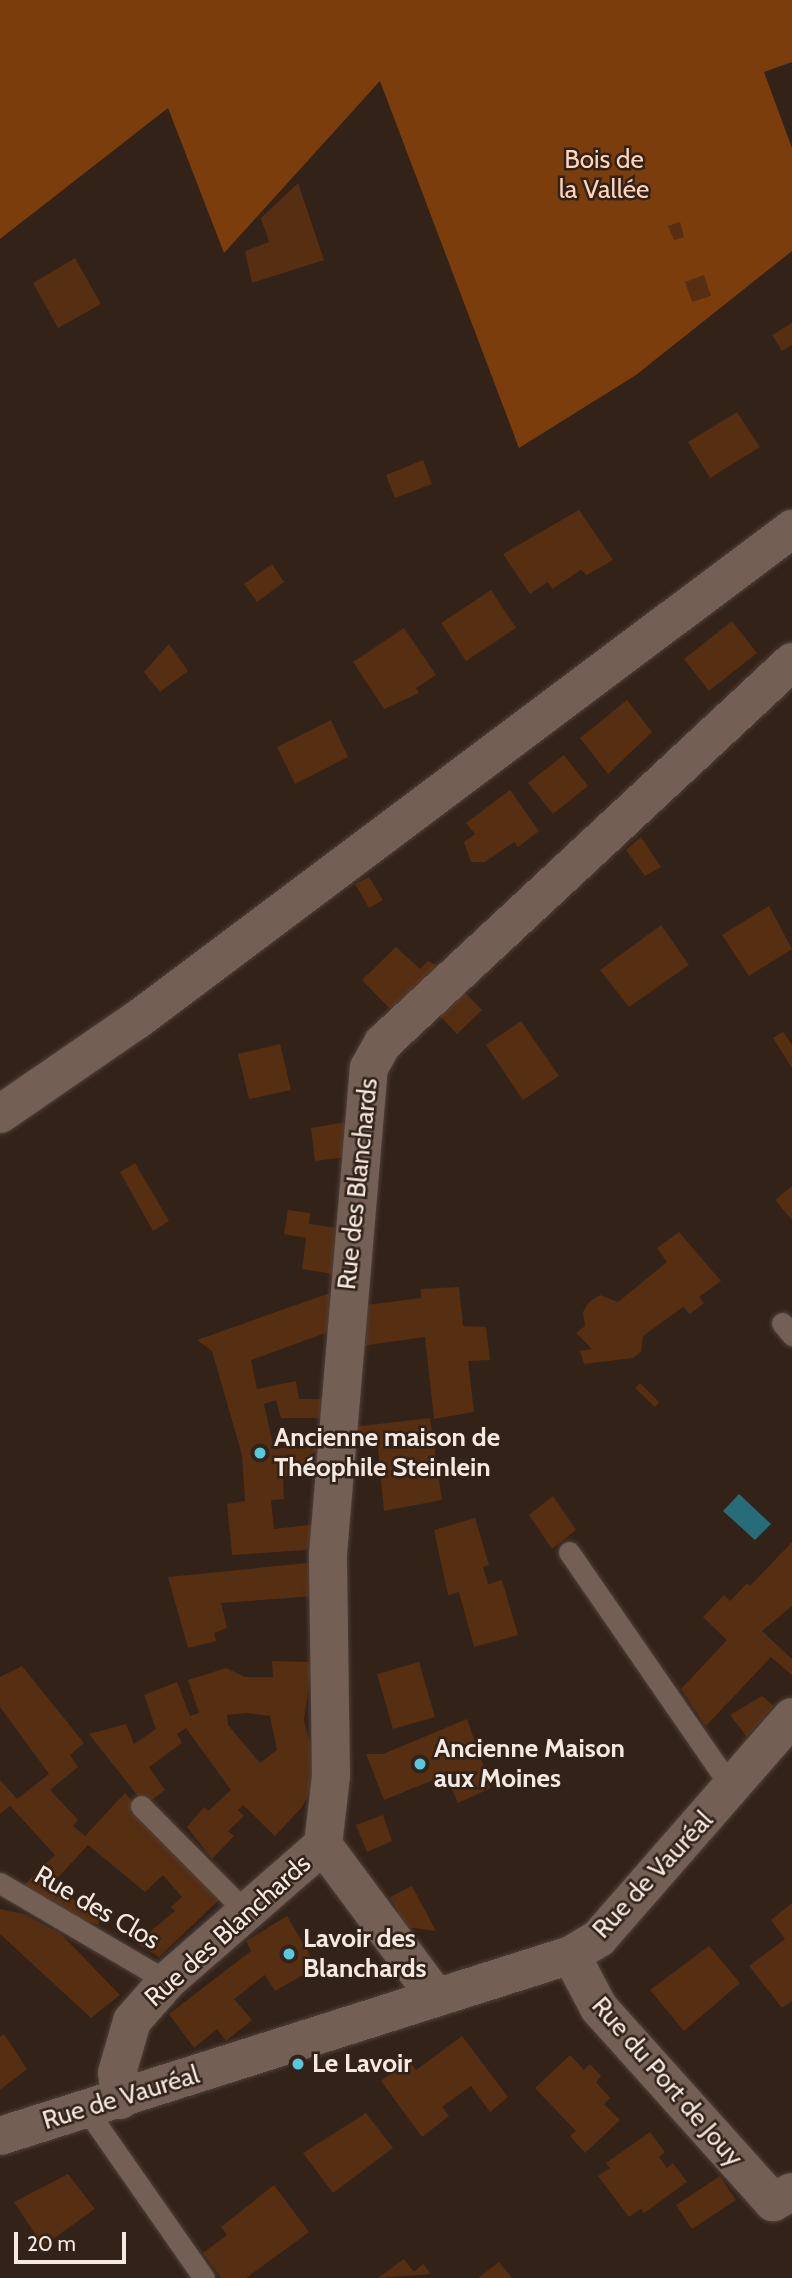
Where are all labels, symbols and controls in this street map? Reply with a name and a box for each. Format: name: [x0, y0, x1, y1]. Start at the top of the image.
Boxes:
park label: Bois de la Vallée: [559, 144, 649, 206]
street label: Rue des Blanchards: [331, 1077, 385, 1291]
place label: Ancienne maison de Théophile Steinlein: [274, 1422, 500, 1484]
marker: Ancienne maison de Théophile Steinlein: [252, 1445, 268, 1461]
place label: Ancienne Maison aux Moines: [434, 1733, 625, 1795]
marker: Ancienne Maison aux Moines: [412, 1756, 428, 1772]
street label: Rue de Vauréal: [586, 1805, 720, 1945]
street label: Rue des Blanchards: [139, 1848, 317, 2014]
street label: Rue des Clos: [29, 1860, 165, 1956]
place label: Lavoir des Blanchards: [303, 1923, 427, 1984]
marker: Lavoir des Blanchards: [281, 1946, 297, 1962]
street label: Rue du Port de Jouy: [585, 1991, 749, 2173]
place label: Le Lavoir: [312, 2048, 412, 2080]
marker: Le Lavoir: [290, 2056, 306, 2072]
street label: Rue de Vauréal: [39, 2059, 203, 2137]
scale bar: [18, 2218, 130, 2262]
text: 20 m: [27, 2231, 76, 2256]

